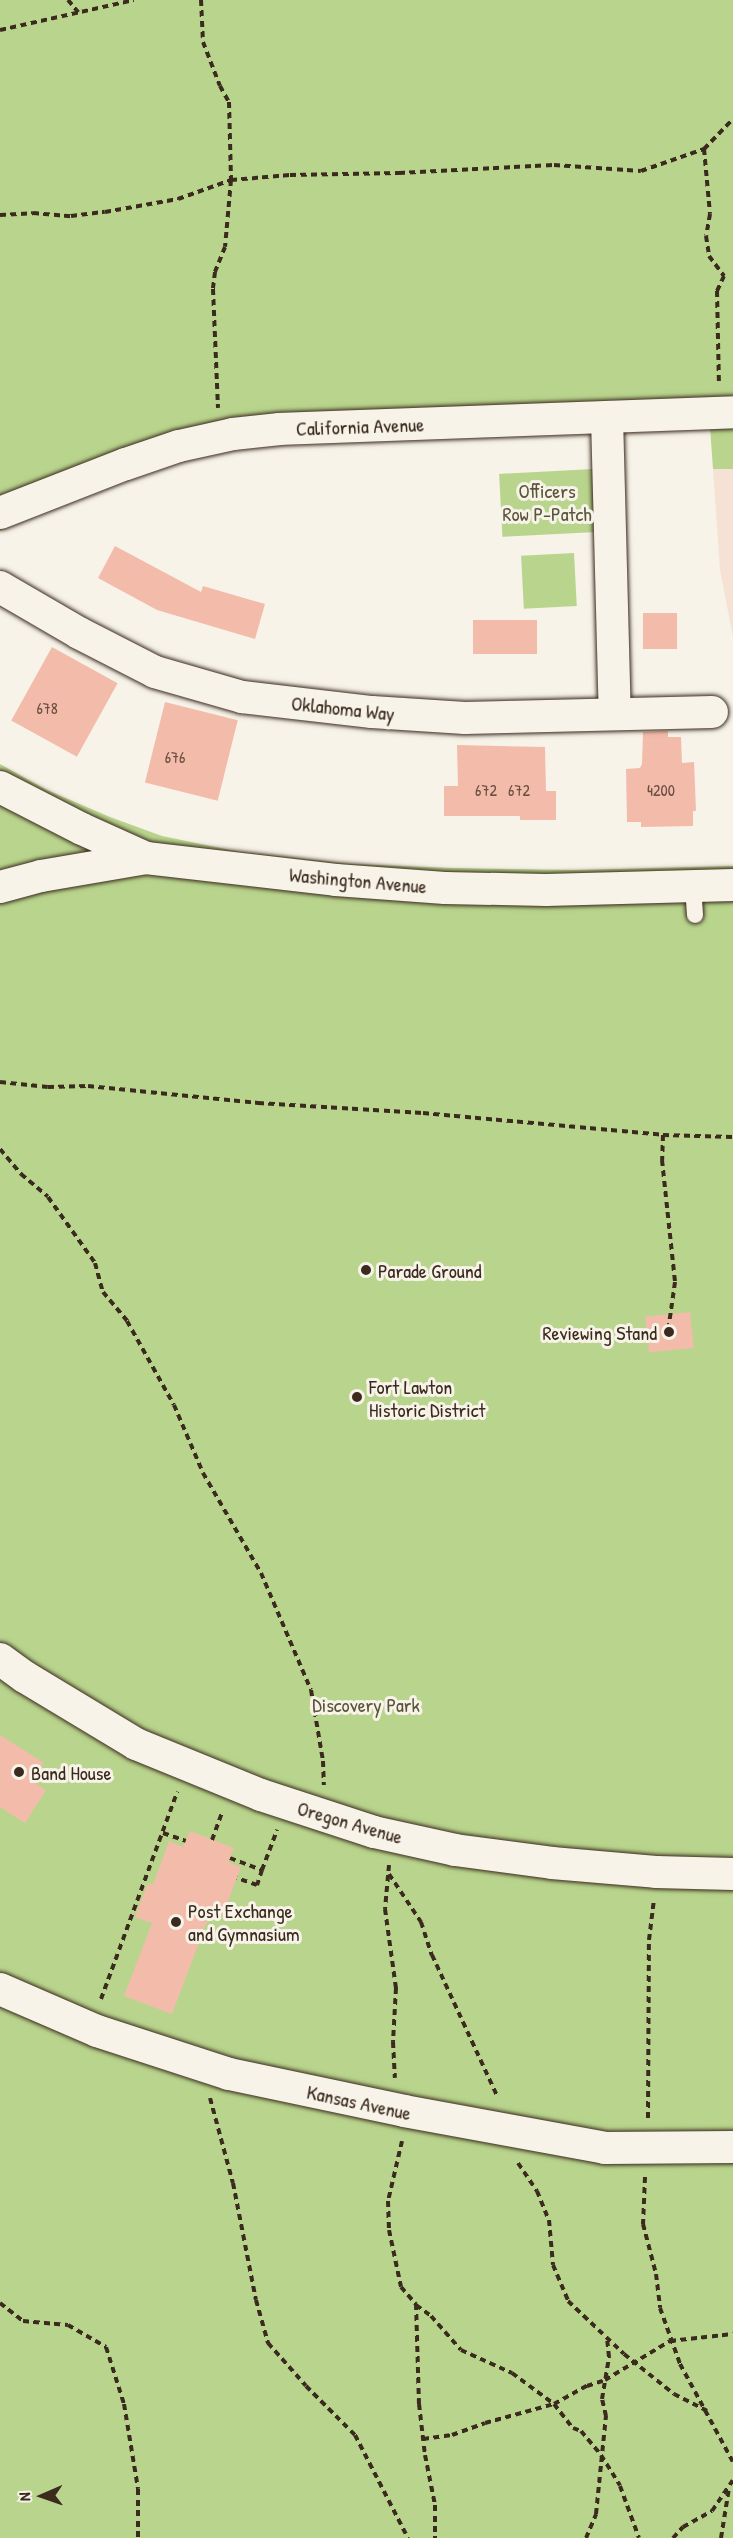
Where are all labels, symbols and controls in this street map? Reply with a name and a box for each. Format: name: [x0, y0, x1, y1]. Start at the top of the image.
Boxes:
street label: California Avenue: [296, 412, 424, 440]
park label: Officers Row P-Patch: [502, 479, 592, 526]
street label: Oklahoma Way: [290, 691, 396, 725]
house number: 678: [36, 698, 58, 718]
house number: 676: [165, 747, 185, 767]
house number: 672: [475, 780, 497, 800]
house number: 672: [508, 780, 530, 800]
house number: 4200: [647, 780, 675, 800]
street label: Washington Avenue: [288, 862, 428, 898]
place label: Parade Ground: [378, 1258, 482, 1282]
marker: Parade Ground: [359, 1263, 373, 1277]
place label: Reviewing Stand: [543, 1320, 657, 1344]
marker: Reviewing Stand: [662, 1325, 676, 1339]
place label: Fort Lawton Historic District: [369, 1374, 485, 1421]
marker: Fort Lawton Historic District: [350, 1390, 364, 1404]
park label: Discovery Park: [312, 1692, 420, 1716]
place label: Band House: [31, 1760, 111, 1784]
marker: Band House: [12, 1765, 26, 1779]
street label: Oregon Avenue: [295, 1796, 405, 1848]
place label: Post Exchange and Gymnasium: [188, 1898, 300, 1945]
marker: Post Exchange and Gymnasium: [169, 1915, 183, 1929]
street label: Kansas Avenue: [305, 2079, 413, 2125]
north arrow: [12, 2466, 72, 2526]
text: N: [13, 2492, 35, 2501]

